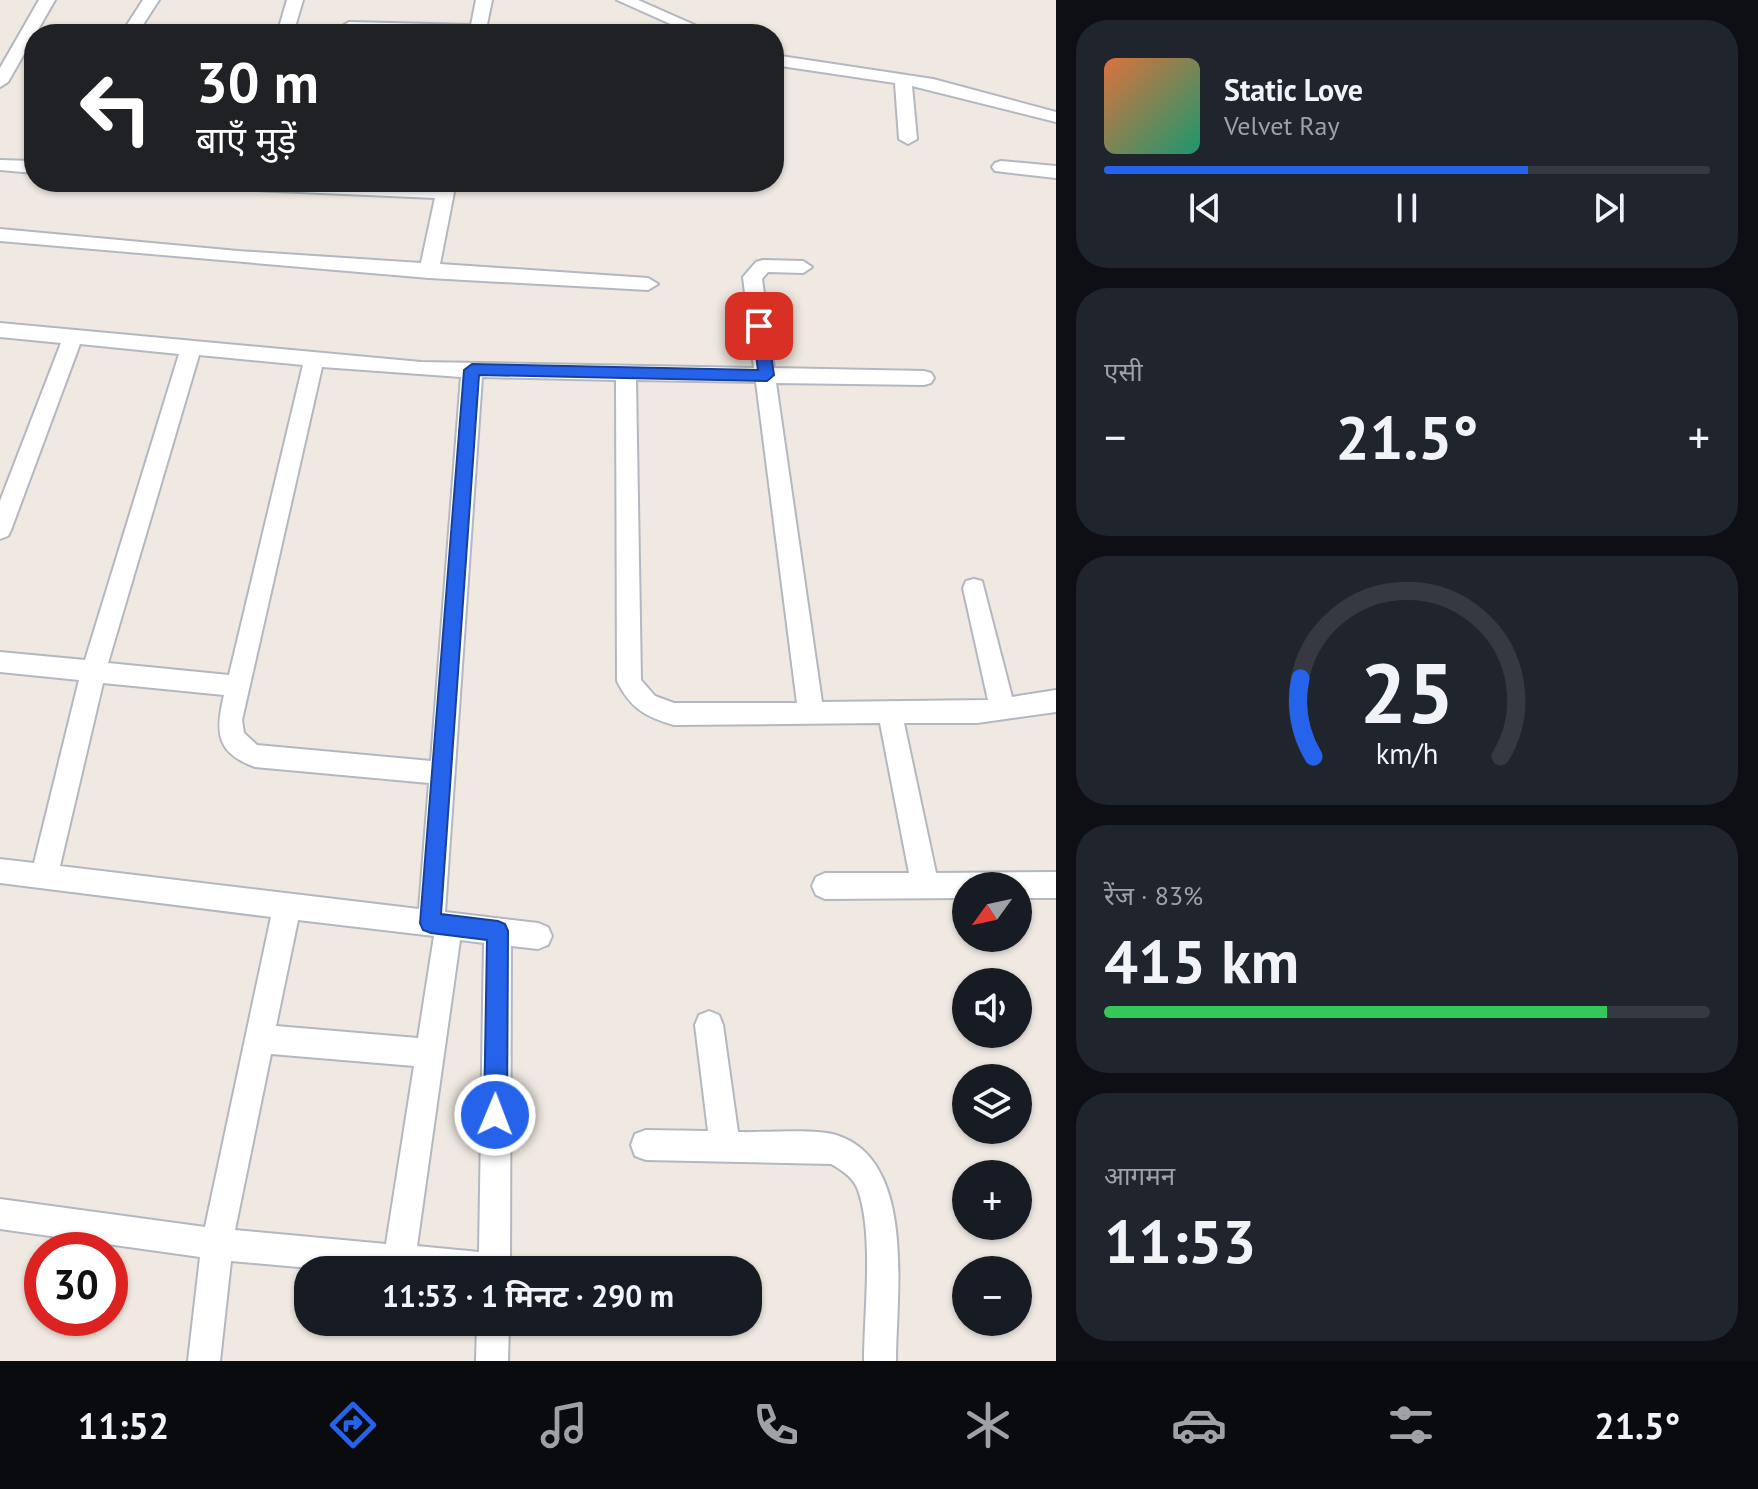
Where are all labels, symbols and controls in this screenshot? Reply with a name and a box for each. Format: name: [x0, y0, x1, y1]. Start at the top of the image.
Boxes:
text: 30 m: [196, 46, 319, 118]
icon: left: [64, 56, 168, 160]
text: Static Love: [1224, 70, 1363, 109]
text: Velvet Ray: [1224, 109, 1340, 142]
text: बाएँ मुड़ें: [196, 116, 296, 163]
icon: previous: [1183, 186, 1227, 230]
icon: pause: [1385, 186, 1429, 230]
icon: next: [1587, 186, 1631, 230]
pin: [725, 292, 793, 360]
icon: arrive: [737, 304, 781, 348]
text: एसी: [1104, 355, 1143, 388]
text: 21.5°: [1335, 398, 1479, 476]
text: −: [1104, 408, 1126, 465]
text: +: [1688, 408, 1710, 465]
text: 25: [1360, 637, 1454, 745]
text: km/h: [1376, 735, 1438, 772]
north arrow: [952, 872, 1032, 952]
map controls: [952, 872, 1032, 1336]
text: रेंज · 83%: [1104, 879, 1203, 912]
text: 415 km: [1104, 922, 1299, 1000]
button: sound: [952, 968, 1032, 1048]
button: layers: [952, 1064, 1032, 1144]
position arrow: [453, 1073, 537, 1157]
text: आगमन: [1104, 1159, 1175, 1192]
button: +: [952, 1160, 1032, 1240]
text: 11:53: [1104, 1202, 1256, 1280]
speed limit sign: 30: [24, 1232, 128, 1336]
button: −: [952, 1256, 1032, 1336]
text: 11:53 · 1 मिनट · 290 m: [382, 1276, 674, 1315]
icon: directions: [325, 1397, 381, 1453]
icon: music: [536, 1397, 592, 1453]
icon: phone: [748, 1397, 804, 1453]
icon: climate: [960, 1397, 1016, 1453]
icon: car: [1171, 1397, 1227, 1453]
icon: filters: [1383, 1397, 1439, 1453]
text: 11:52: [78, 1402, 169, 1449]
text: 21.5°: [1594, 1402, 1680, 1449]

